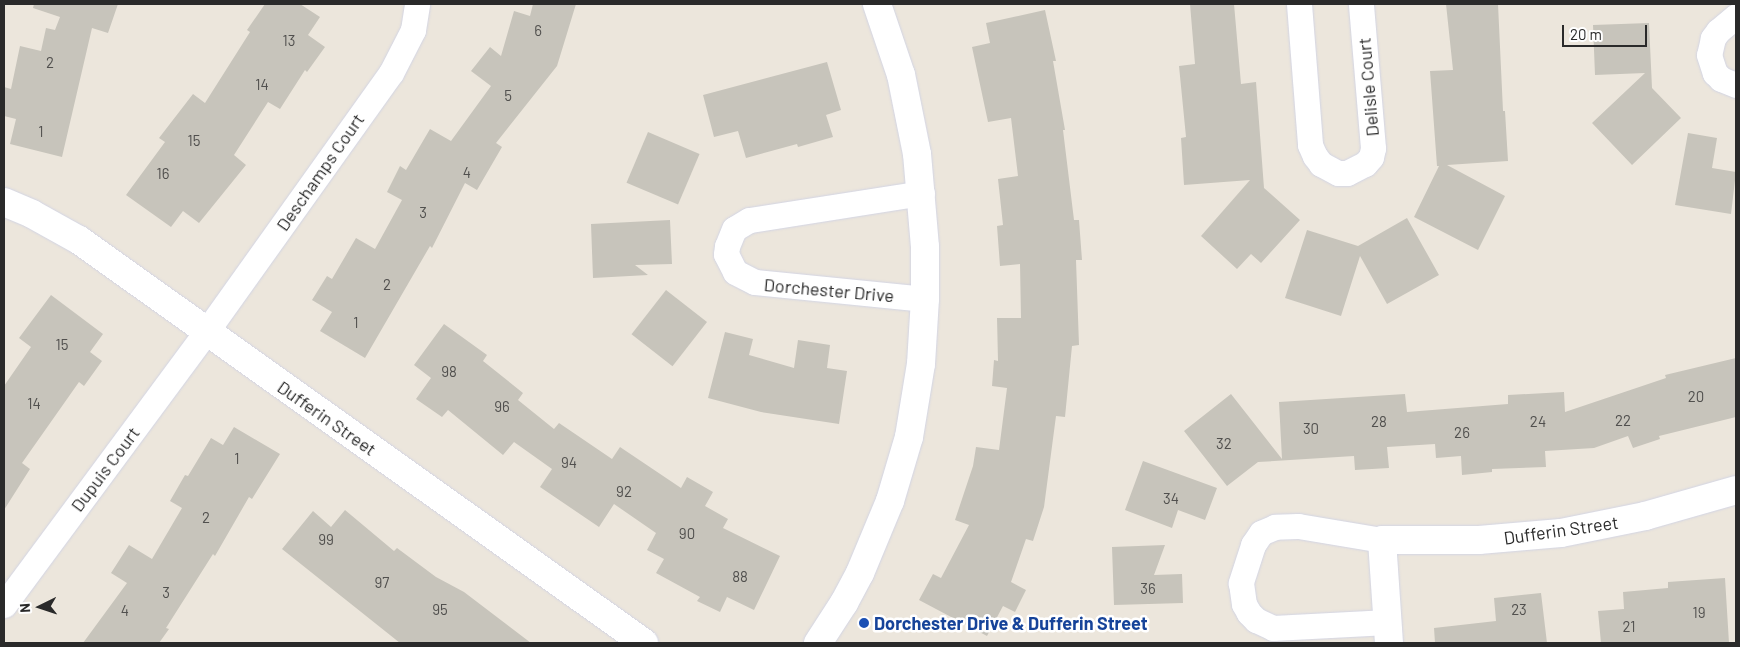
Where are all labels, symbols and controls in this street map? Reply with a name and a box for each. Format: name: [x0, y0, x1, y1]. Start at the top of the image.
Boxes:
scale bar: [1565, 15, 1650, 47]
house number: 6: [534, 22, 542, 40]
text: 20 m: [1570, 25, 1602, 43]
house number: 13: [283, 32, 295, 50]
street label: Delisle Court: [1353, 37, 1383, 137]
house number: 2: [46, 54, 54, 72]
house number: 14: [255, 76, 269, 94]
house number: 5: [504, 87, 512, 105]
street label: Deschamps Court: [271, 109, 369, 235]
house number: 1: [38, 123, 44, 141]
house number: 15: [188, 132, 200, 150]
house number: 4: [463, 164, 471, 182]
house number: 16: [157, 165, 169, 183]
house number: 3: [419, 204, 427, 222]
street label: Dorchester Drive: [763, 274, 895, 306]
house number: 2: [383, 276, 391, 294]
house number: 1: [353, 314, 359, 332]
house number: 15: [56, 336, 68, 354]
house number: 98: [441, 363, 457, 381]
street label: Dufferin Street: [273, 376, 381, 460]
house number: 20: [1688, 388, 1704, 406]
house number: 14: [27, 395, 41, 413]
house number: 96: [494, 398, 510, 416]
house number: 22: [1615, 412, 1631, 430]
house number: 28: [1371, 413, 1387, 431]
house number: 24: [1530, 413, 1546, 431]
house number: 30: [1303, 420, 1319, 438]
street label: Dupuis Court: [66, 422, 144, 516]
house number: 26: [1454, 424, 1470, 442]
house number: 32: [1216, 435, 1232, 453]
house number: 1: [234, 450, 240, 468]
house number: 94: [561, 454, 577, 472]
house number: 92: [616, 483, 632, 501]
house number: 34: [1163, 490, 1179, 508]
house number: 2: [202, 509, 210, 527]
street label: Dufferin Street: [1502, 511, 1620, 549]
house number: 90: [679, 525, 695, 543]
house number: 99: [318, 531, 334, 549]
house number: 88: [732, 568, 748, 586]
house number: 97: [375, 574, 389, 592]
house number: 36: [1140, 580, 1156, 598]
north arrow: [15, 582, 65, 632]
house number: 3: [162, 584, 170, 602]
house number: 95: [432, 601, 448, 619]
house number: 23: [1511, 601, 1527, 619]
house number: 4: [121, 602, 129, 620]
text: N: [16, 603, 33, 613]
house number: 19: [1692, 604, 1706, 622]
place label: Dorchester Drive & Dufferin Street: [874, 612, 1148, 634]
marker: Dorchester Drive & Dufferin Street: [858, 617, 870, 629]
house number: 21: [1622, 618, 1636, 636]

